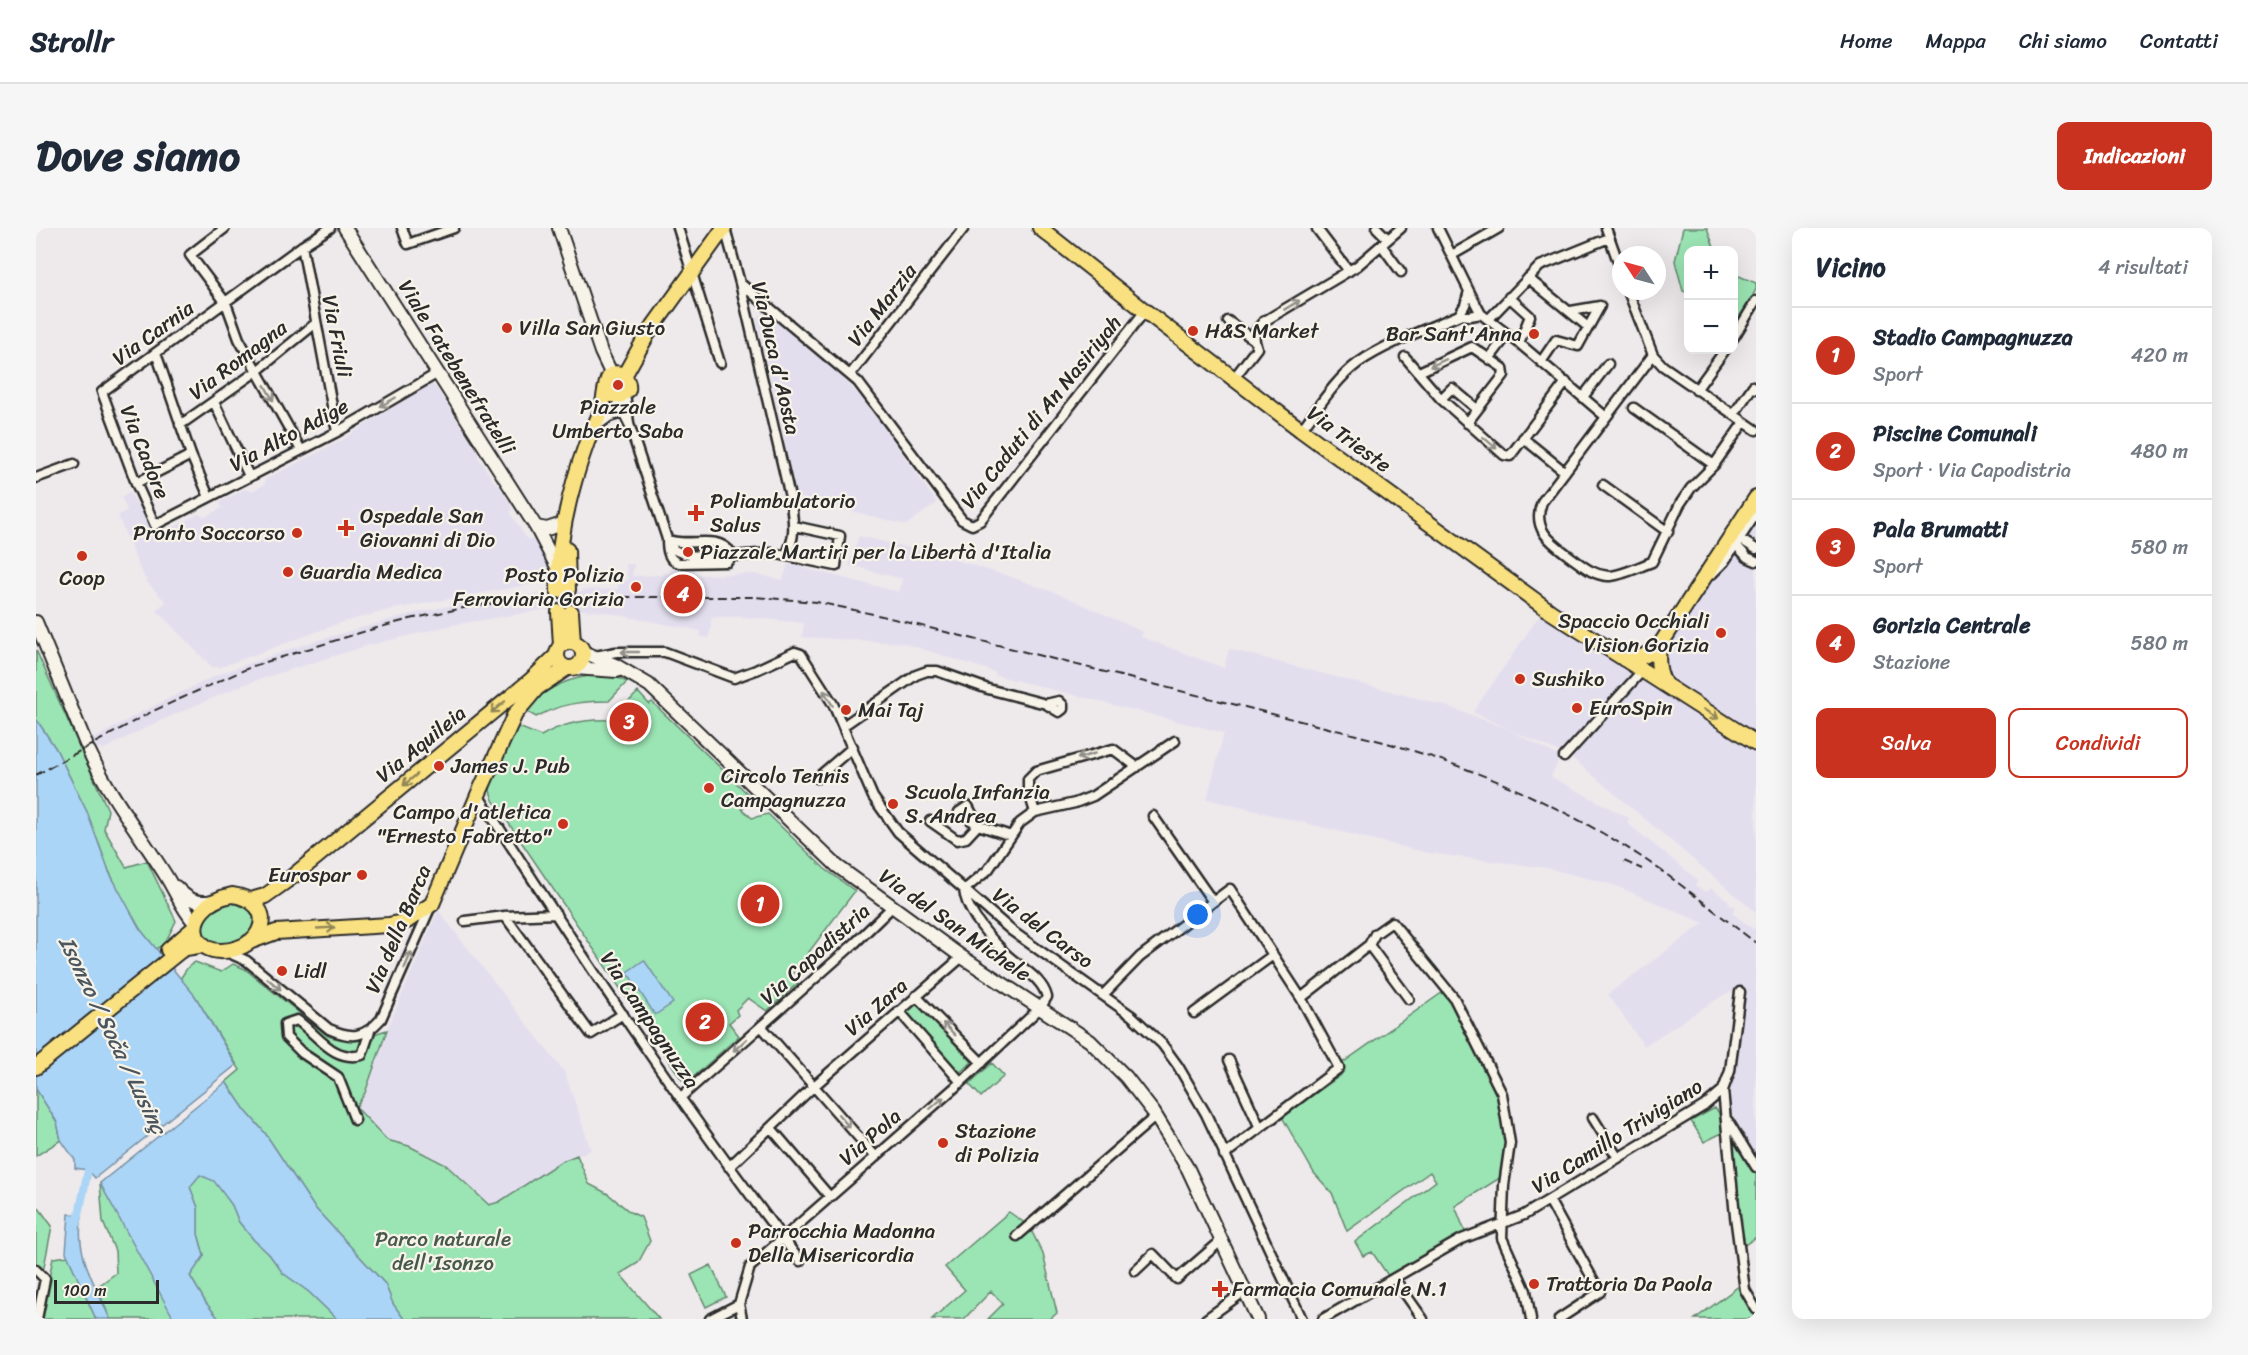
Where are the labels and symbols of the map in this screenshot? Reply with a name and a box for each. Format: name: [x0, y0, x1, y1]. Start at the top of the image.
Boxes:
north arrow: [1612, 246, 1666, 300]
street label: Via Marzia: [837, 254, 927, 355]
street label: Viale Fatebenefratelli: [388, 272, 527, 463]
street label: Via Duca d'Aosta: [740, 278, 812, 439]
street label: Via Carnia: [104, 290, 203, 376]
street label: Via Friuli: [310, 292, 364, 382]
one-way arrow: [1283, 299, 1300, 311]
street label: Via Caduti di An Nasiriyah: [950, 306, 1132, 518]
street label: Via Romagna: [180, 309, 296, 410]
place label: Villa San Giusto: [519, 309, 665, 347]
place label: H&S Market: [1205, 312, 1320, 350]
place label: Bar Sant'Anna: [1386, 315, 1522, 353]
marker: Villa San Giusto: [500, 321, 514, 335]
marker: H&S Market: [1186, 324, 1200, 338]
marker: Bar Sant'Anna: [1527, 327, 1541, 341]
one-way arrow: [1430, 358, 1448, 369]
marker: Piazzale Umberto Saba: [611, 378, 625, 392]
one-way arrow: [263, 384, 275, 401]
street label: Via Alto Adige: [222, 387, 356, 483]
place label: Piazzale Umberto Saba: [552, 388, 684, 450]
street label: Via Trieste: [1298, 395, 1400, 483]
one-way arrow: [380, 396, 397, 408]
street label: Via Cadore: [109, 399, 181, 505]
one-way arrow: [1482, 436, 1497, 450]
place label: Poliambulatorio Salus: [710, 482, 856, 544]
place label: Ospedale San Giovanni di Dio: [360, 497, 496, 559]
marker: Poliambulatorio Salus: [687, 504, 705, 522]
place label: Pronto Soccorso: [133, 514, 285, 552]
marker: Ospedale San Giovanni di Dio: [337, 519, 355, 537]
marker: Pronto Soccorso: [290, 526, 304, 540]
place label: Piazzale Martiri per la Libertà d'Italia: [700, 533, 1052, 571]
marker: Piazzale Martiri per la Libertà d'Italia: [681, 545, 695, 559]
marker: Coop: [75, 549, 89, 563]
place label: Guardia Medica: [300, 553, 443, 591]
place label: Posto Polizia Ferroviaria Gorizia: [453, 556, 624, 618]
place label: Coop: [59, 559, 105, 597]
marker: Guardia Medica: [281, 565, 295, 579]
pin: 4: [664, 572, 702, 616]
marker: Posto Polizia Ferroviaria Gorizia: [629, 580, 643, 594]
place label: Spaccio Occhiali Vision Gorizia: [1558, 602, 1710, 664]
marker: Spaccio Occhiali Vision Gorizia: [1714, 626, 1728, 640]
one-way arrow: [620, 646, 640, 658]
place label: Sushiko: [1532, 660, 1604, 698]
marker: Sushiko: [1513, 672, 1527, 686]
place label: EuroSpin: [1589, 689, 1673, 727]
one-way arrow: [822, 690, 834, 707]
place label: Mai Taj: [858, 691, 924, 729]
street label: Via Aquileia: [367, 695, 475, 793]
pin: 3: [610, 700, 648, 744]
one-way arrow: [490, 701, 506, 714]
marker: EuroSpin: [1570, 701, 1584, 715]
marker: Mai Taj: [839, 703, 853, 717]
one-way arrow: [1702, 708, 1718, 720]
place label: James J. Pub: [450, 747, 570, 785]
one-way arrow: [1076, 751, 1095, 763]
place label: Circolo Tennis Campagnuzza: [721, 757, 850, 819]
marker: James J. Pub: [432, 759, 446, 773]
one-way arrow: [403, 773, 418, 787]
place label: Scuola Infanzia S. Andrea: [905, 773, 1050, 835]
marker: Circolo Tennis Campagnuzza: [702, 781, 716, 795]
place label: Campo d'atletica "Ernesto Fabretto": [377, 793, 552, 855]
marker: Scuola Infanzia S. Andrea: [886, 797, 900, 811]
marker: Campo d'atletica "Ernesto Fabretto": [556, 817, 570, 831]
place label: Eurospar: [268, 856, 351, 894]
street label: Via della Barca: [354, 858, 442, 999]
street label: Via del San Michele: [871, 858, 1040, 992]
marker: Eurospar: [355, 868, 369, 882]
street label: Via del Carso: [984, 877, 1102, 979]
pin: 1: [740, 882, 780, 926]
street label: Via Capodistria: [751, 893, 880, 1015]
your location: [1183, 900, 1212, 929]
one-way arrow: [316, 923, 336, 934]
water label: Isonzo / Soča / Lusinç: [48, 928, 179, 1143]
street label: Via Campagnuzza: [590, 943, 711, 1097]
one-way arrow: [403, 951, 414, 969]
place label: Lidl: [294, 952, 328, 990]
marker: Lidl: [275, 964, 289, 978]
street label: Via Zara: [835, 968, 917, 1046]
one-way arrow: [266, 977, 282, 990]
pin: 2: [686, 1000, 724, 1044]
one-way arrow: [941, 1022, 956, 1037]
one-way arrow: [733, 1038, 748, 1052]
street label: Via Camillo Trivigiano: [1524, 1068, 1711, 1204]
one-way arrow: [929, 1096, 945, 1109]
street label: Via Pola: [830, 1098, 911, 1175]
place label: Stazione di Polizia: [955, 1112, 1039, 1174]
one-way arrow: [838, 1113, 851, 1129]
marker: Stazione di Polizia: [936, 1136, 950, 1150]
place label: Parrocchia Madonna Della Misericordia: [748, 1212, 936, 1274]
park label: Parco naturale dell'Isonzo: [375, 1220, 511, 1282]
marker: Parrocchia Madonna Della Misericordia: [729, 1236, 743, 1250]
place label: Trattoria Da Paola: [1546, 1265, 1712, 1303]
place label: Farmacia Comunale N.1: [1232, 1270, 1447, 1308]
scale bar: [54, 1277, 159, 1304]
marker: Trattoria Da Paola: [1527, 1277, 1541, 1291]
marker: Farmacia Comunale N.1: [1213, 1282, 1227, 1296]

